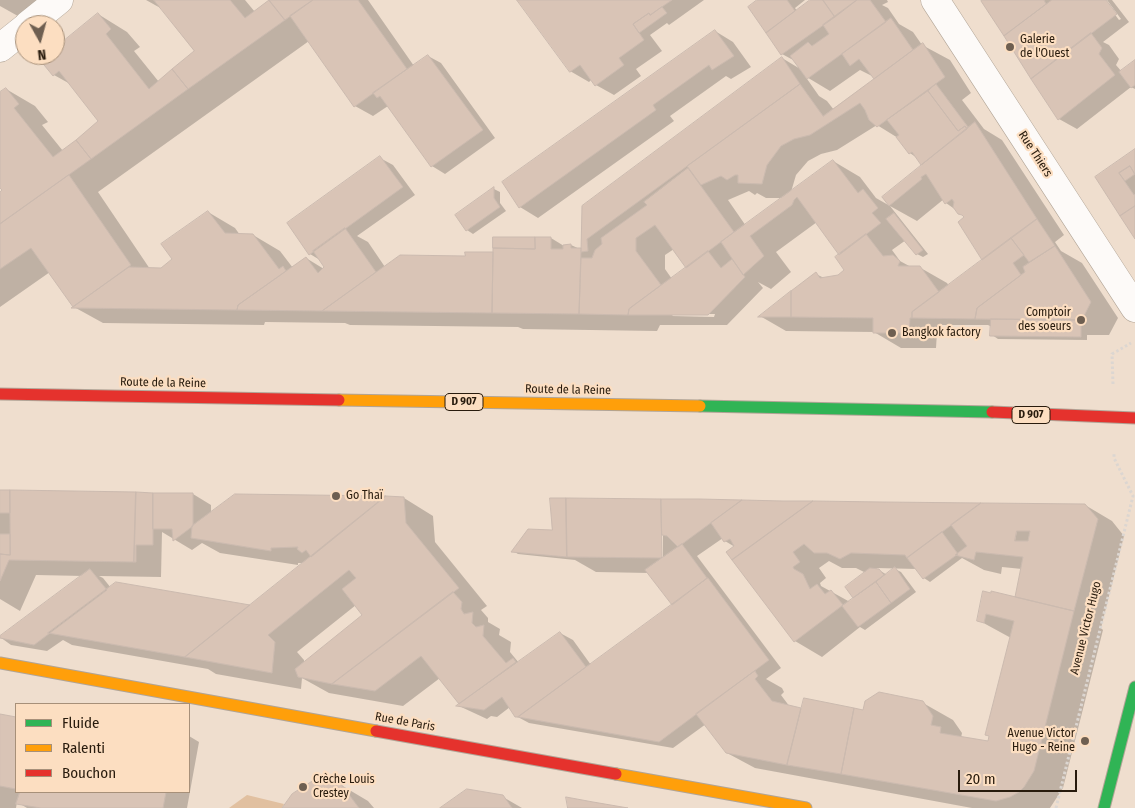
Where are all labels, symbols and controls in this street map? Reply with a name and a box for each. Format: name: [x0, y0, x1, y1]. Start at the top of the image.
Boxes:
north arrow: [15, 15, 65, 65]
place label: Galerie de l'Ouest: [1020, 33, 1069, 61]
marker: Galerie de l'Ouest: [1004, 41, 1016, 53]
text: N: [37, 45, 47, 63]
street label: Rue Thiers: [1015, 128, 1055, 180]
place label: Comptoir des soeurs: [1018, 306, 1071, 334]
marker: Comptoir des soeurs: [1075, 314, 1087, 326]
place label: Bangkok factory: [902, 326, 981, 340]
marker: Bangkok factory: [886, 327, 898, 339]
street label: Route de la Reine: [120, 375, 206, 391]
street label: Route de la Reine: [525, 382, 611, 398]
road number: D 907: [445, 394, 483, 411]
road number: D 907: [1012, 406, 1050, 424]
place label: Go Thaï: [346, 489, 383, 503]
marker: Go Thaï: [330, 490, 342, 502]
street label: Avenue Victor Hugo: [1067, 580, 1105, 676]
legend: [15, 703, 190, 793]
street label: Rue de Paris: [374, 710, 436, 734]
text: Fluide: [62, 714, 99, 732]
place label: Avenue Victor Hugo - Reine: [1008, 727, 1075, 755]
marker: Avenue Victor Hugo - Reine: [1079, 735, 1091, 747]
text: Ralenti: [62, 739, 105, 757]
scale bar: [960, 760, 1079, 792]
text: Bouchon: [62, 764, 116, 782]
text: 20 m: [966, 770, 996, 788]
place label: Crèche Louis Crestey: [313, 773, 375, 801]
marker: Crèche Louis Crestey: [297, 781, 309, 793]

